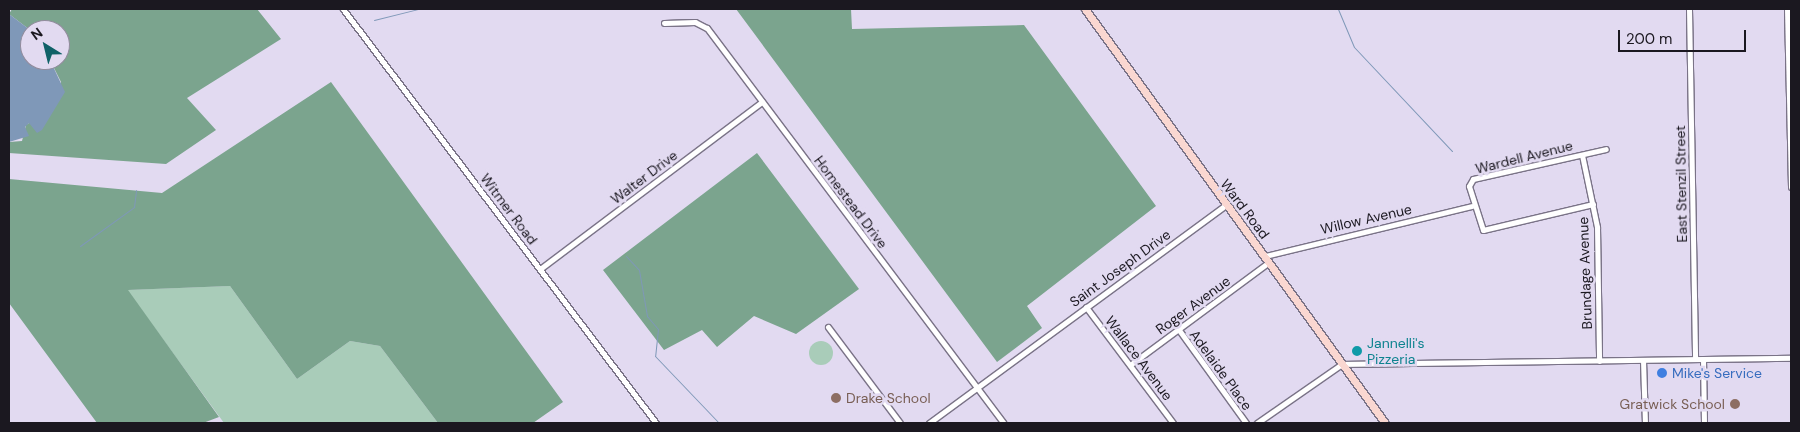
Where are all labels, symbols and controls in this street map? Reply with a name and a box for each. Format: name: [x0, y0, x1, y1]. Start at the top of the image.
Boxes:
north arrow: [20, 20, 70, 70]
scale bar: [1620, 20, 1748, 52]
text: N: [27, 23, 46, 44]
text: 200 m: [1626, 29, 1672, 49]
street label: East Stenzil Street: [1672, 125, 1690, 243]
street label: Wardell Avenue: [1474, 137, 1574, 177]
street label: Walter Drive: [607, 147, 681, 207]
street label: Homestead Drive: [811, 152, 891, 252]
street label: Witmer Road: [477, 170, 541, 248]
street label: Ward Road: [1217, 176, 1273, 242]
street label: Willow Avenue: [1319, 200, 1413, 238]
street label: Brundage Avenue: [1575, 216, 1595, 330]
street label: Saint Joseph Drive: [1066, 226, 1174, 310]
street label: Roger Avenue: [1153, 272, 1233, 338]
street label: Wallace Avenue: [1102, 312, 1176, 404]
street label: Adelaide Place: [1186, 327, 1256, 413]
place label: Jannelli's Pizzeria: [1367, 335, 1425, 368]
marker: Jannelli's Pizzeria: [1351, 345, 1363, 357]
place label: Mike's Service: [1672, 365, 1762, 381]
marker: Mike's Service: [1656, 367, 1668, 379]
place label: Drake School: [846, 390, 931, 406]
marker: Drake School: [830, 392, 842, 404]
place label: Gratwick School: [1620, 396, 1725, 412]
marker: Gratwick School: [1729, 398, 1741, 410]

